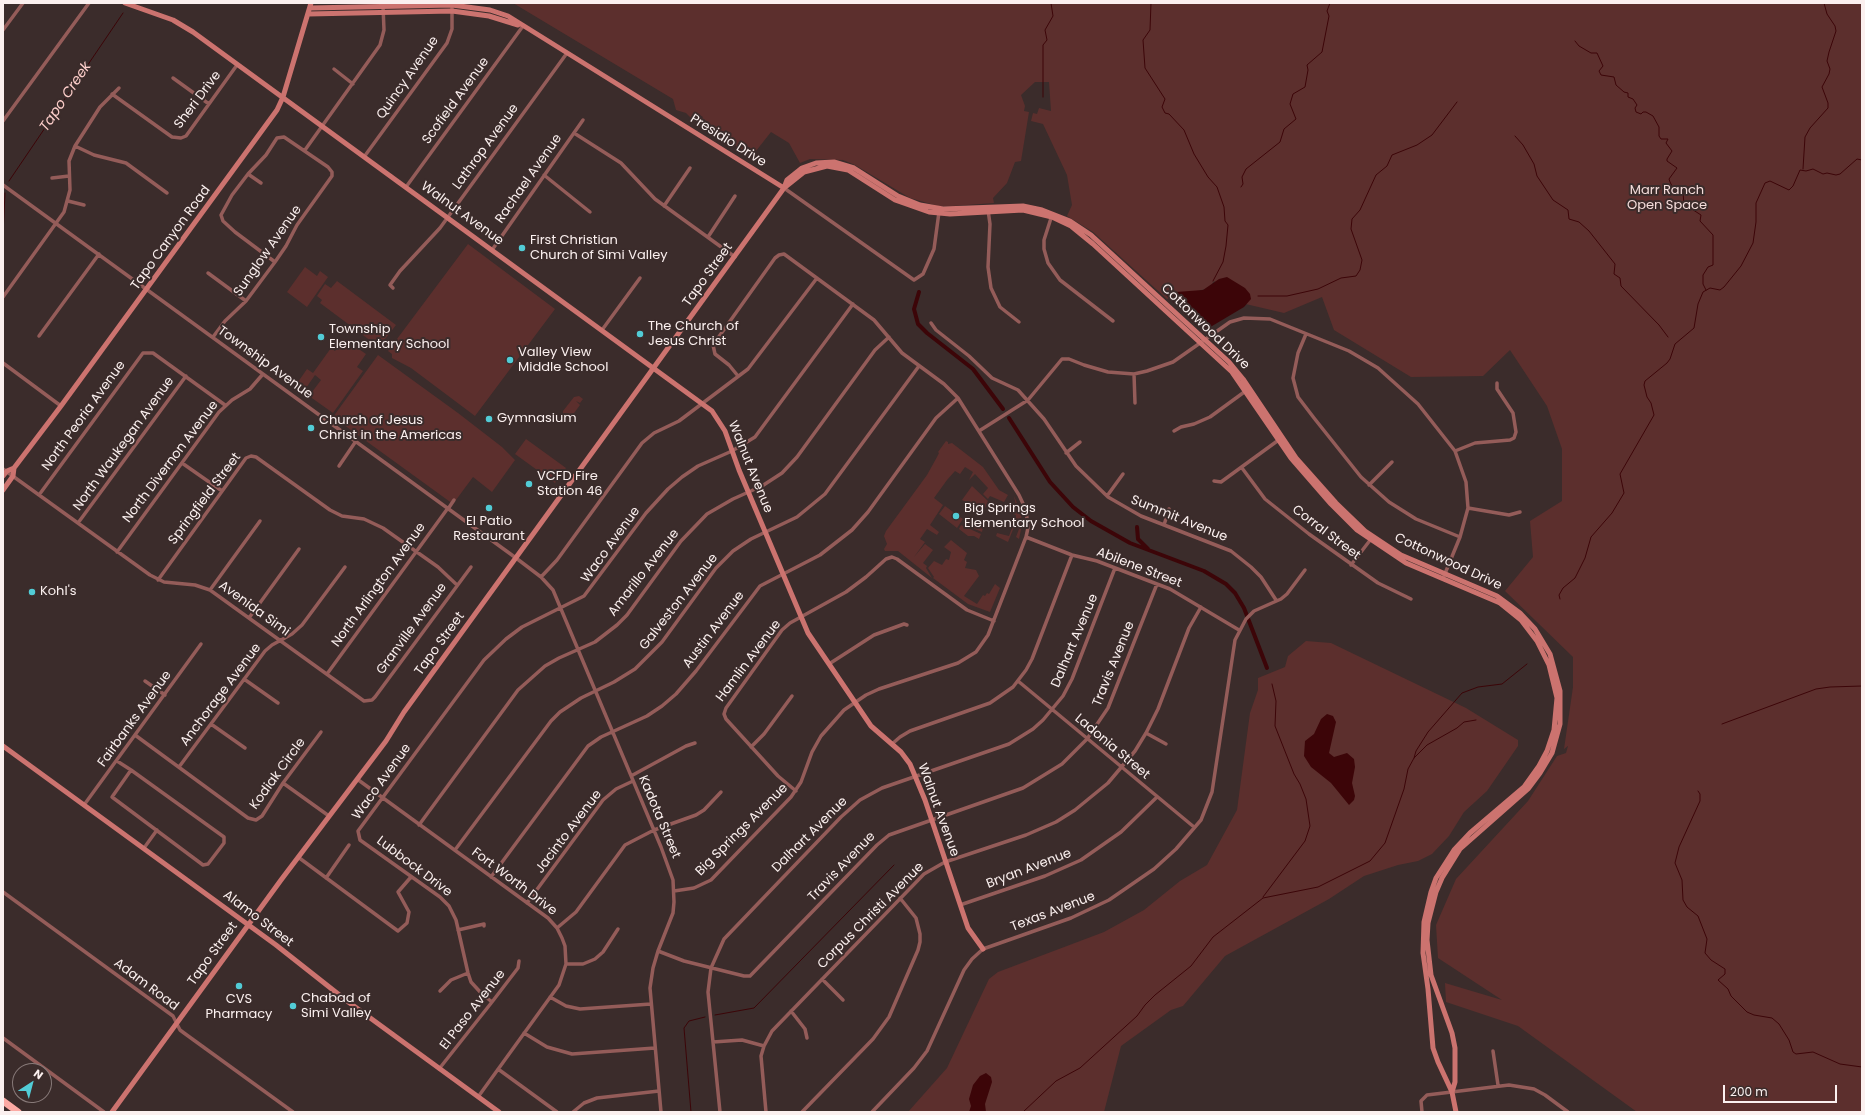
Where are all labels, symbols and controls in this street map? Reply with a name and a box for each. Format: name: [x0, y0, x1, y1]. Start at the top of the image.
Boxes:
street label: Quincy Avenue: [374, 34, 442, 122]
street label: Scofield Avenue: [419, 54, 493, 148]
water label: Tapo Creek: [37, 59, 95, 135]
street label: Sheri Drive: [171, 68, 225, 132]
street label: Lathrop Avenue: [450, 101, 522, 193]
street label: Presidio Drive: [687, 111, 769, 171]
street label: Rachael Avenue: [492, 131, 566, 227]
street label: Walnut Avenue: [418, 179, 506, 249]
street label: Tapo Canyon Road: [128, 183, 214, 293]
park label: Marr Ranch Open Space: [1627, 183, 1707, 214]
street label: Sunglow Avenue: [231, 202, 305, 300]
place label: First Christian Church of Simi Valley: [530, 233, 668, 264]
street label: Tapo Street: [680, 240, 736, 310]
marker: First Christian Church of Simi Valley: [517, 243, 527, 253]
street label: Cottonwood Drive: [1158, 281, 1252, 373]
place label: The Church of Jesus Christ: [648, 319, 739, 350]
place label: Township Elementary School: [329, 322, 450, 353]
street label: Township Avenue: [214, 323, 316, 403]
marker: The Church of Jesus Christ: [635, 329, 645, 339]
marker: Township Elementary School: [316, 332, 326, 342]
place label: Valley View Middle School: [518, 345, 608, 376]
marker: Valley View Middle School: [505, 355, 515, 365]
street label: North Peoria Avenue: [39, 358, 129, 474]
street label: North Waukegan Avenue: [70, 374, 178, 514]
street label: North Divernon Avenue: [120, 398, 222, 526]
place label: Gymnasium: [497, 411, 577, 427]
place label: Church of Jesus Christ in the Americas: [319, 413, 462, 444]
marker: Gymnasium: [484, 414, 494, 424]
street label: Walnut Avenue: [724, 418, 776, 516]
marker: Church of Jesus Christ in the Americas: [306, 423, 316, 433]
street label: Springfield Street: [165, 450, 245, 548]
place label: VCFD Fire Station 46: [537, 469, 603, 500]
marker: VCFD Fire Station 46: [524, 479, 534, 489]
street label: Summit Avenue: [1128, 492, 1230, 546]
place label: Big Springs Elementary School: [964, 501, 1085, 532]
street label: Corral Street: [1289, 502, 1363, 564]
marker: El Patio Restaurant: [484, 503, 494, 513]
street label: Waco Avenue: [578, 504, 644, 586]
marker: Big Springs Elementary School: [951, 511, 961, 521]
place label: El Patio Restaurant: [453, 514, 525, 545]
street label: North Arlington Avenue: [329, 520, 429, 650]
street label: Amarillo Avenue: [605, 526, 683, 620]
street label: Cottonwood Drive: [1392, 530, 1504, 594]
street label: Abilene Street: [1094, 545, 1184, 591]
street label: Galveston Avenue: [637, 551, 721, 653]
street label: Avenida Simi: [215, 578, 293, 640]
street label: Granville Avenue: [374, 580, 450, 678]
place label: Kohl's: [40, 584, 76, 600]
marker: Kohl's: [27, 587, 37, 597]
street label: Austin Avenue: [680, 588, 748, 672]
street label: Dalhart Avenue: [1048, 592, 1102, 690]
street label: Tapo Street: [412, 609, 468, 679]
street label: Hamlin Avenue: [713, 617, 785, 705]
street label: Travis Avenue: [1090, 619, 1138, 709]
street label: Anchorage Avenue: [177, 641, 265, 749]
street label: Fairbanks Avenue: [95, 668, 175, 770]
street label: Ladonia Street: [1071, 711, 1153, 783]
street label: Kodiak Circle: [247, 735, 309, 813]
street label: Waco Avenue: [349, 741, 415, 823]
street label: Walnut Avenue: [914, 761, 962, 859]
street label: Kadota Street: [634, 773, 684, 861]
street label: Big Springs Avenue: [693, 781, 791, 879]
street label: Jacinto Avenue: [533, 787, 605, 877]
street label: Dalhart Avenue: [769, 794, 851, 876]
street label: Travis Avenue: [805, 829, 879, 905]
street label: Lubbock Drive: [373, 834, 455, 900]
street label: Fort Worth Drive: [468, 845, 560, 919]
street label: Bryan Avenue: [984, 846, 1074, 892]
street label: Corpus Christi Avenue: [815, 860, 927, 972]
street label: Alamo Street: [220, 887, 296, 951]
street label: Texas Avenue: [1009, 889, 1097, 935]
street label: Tapo Street: [185, 919, 241, 989]
street label: Adam Road: [111, 956, 181, 1014]
street label: El Paso Avenue: [437, 967, 509, 1053]
marker: CVS Pharmacy: [234, 981, 244, 991]
place label: Chabad of Simi Valley: [301, 991, 371, 1022]
place label: CVS Pharmacy: [206, 992, 272, 1023]
marker: Chabad of Simi Valley: [288, 1001, 298, 1011]
north arrow: [12, 1063, 52, 1103]
text: N: [30, 1065, 47, 1083]
scale bar: [1725, 1077, 1839, 1103]
text: 200 m: [1730, 1083, 1768, 1100]

